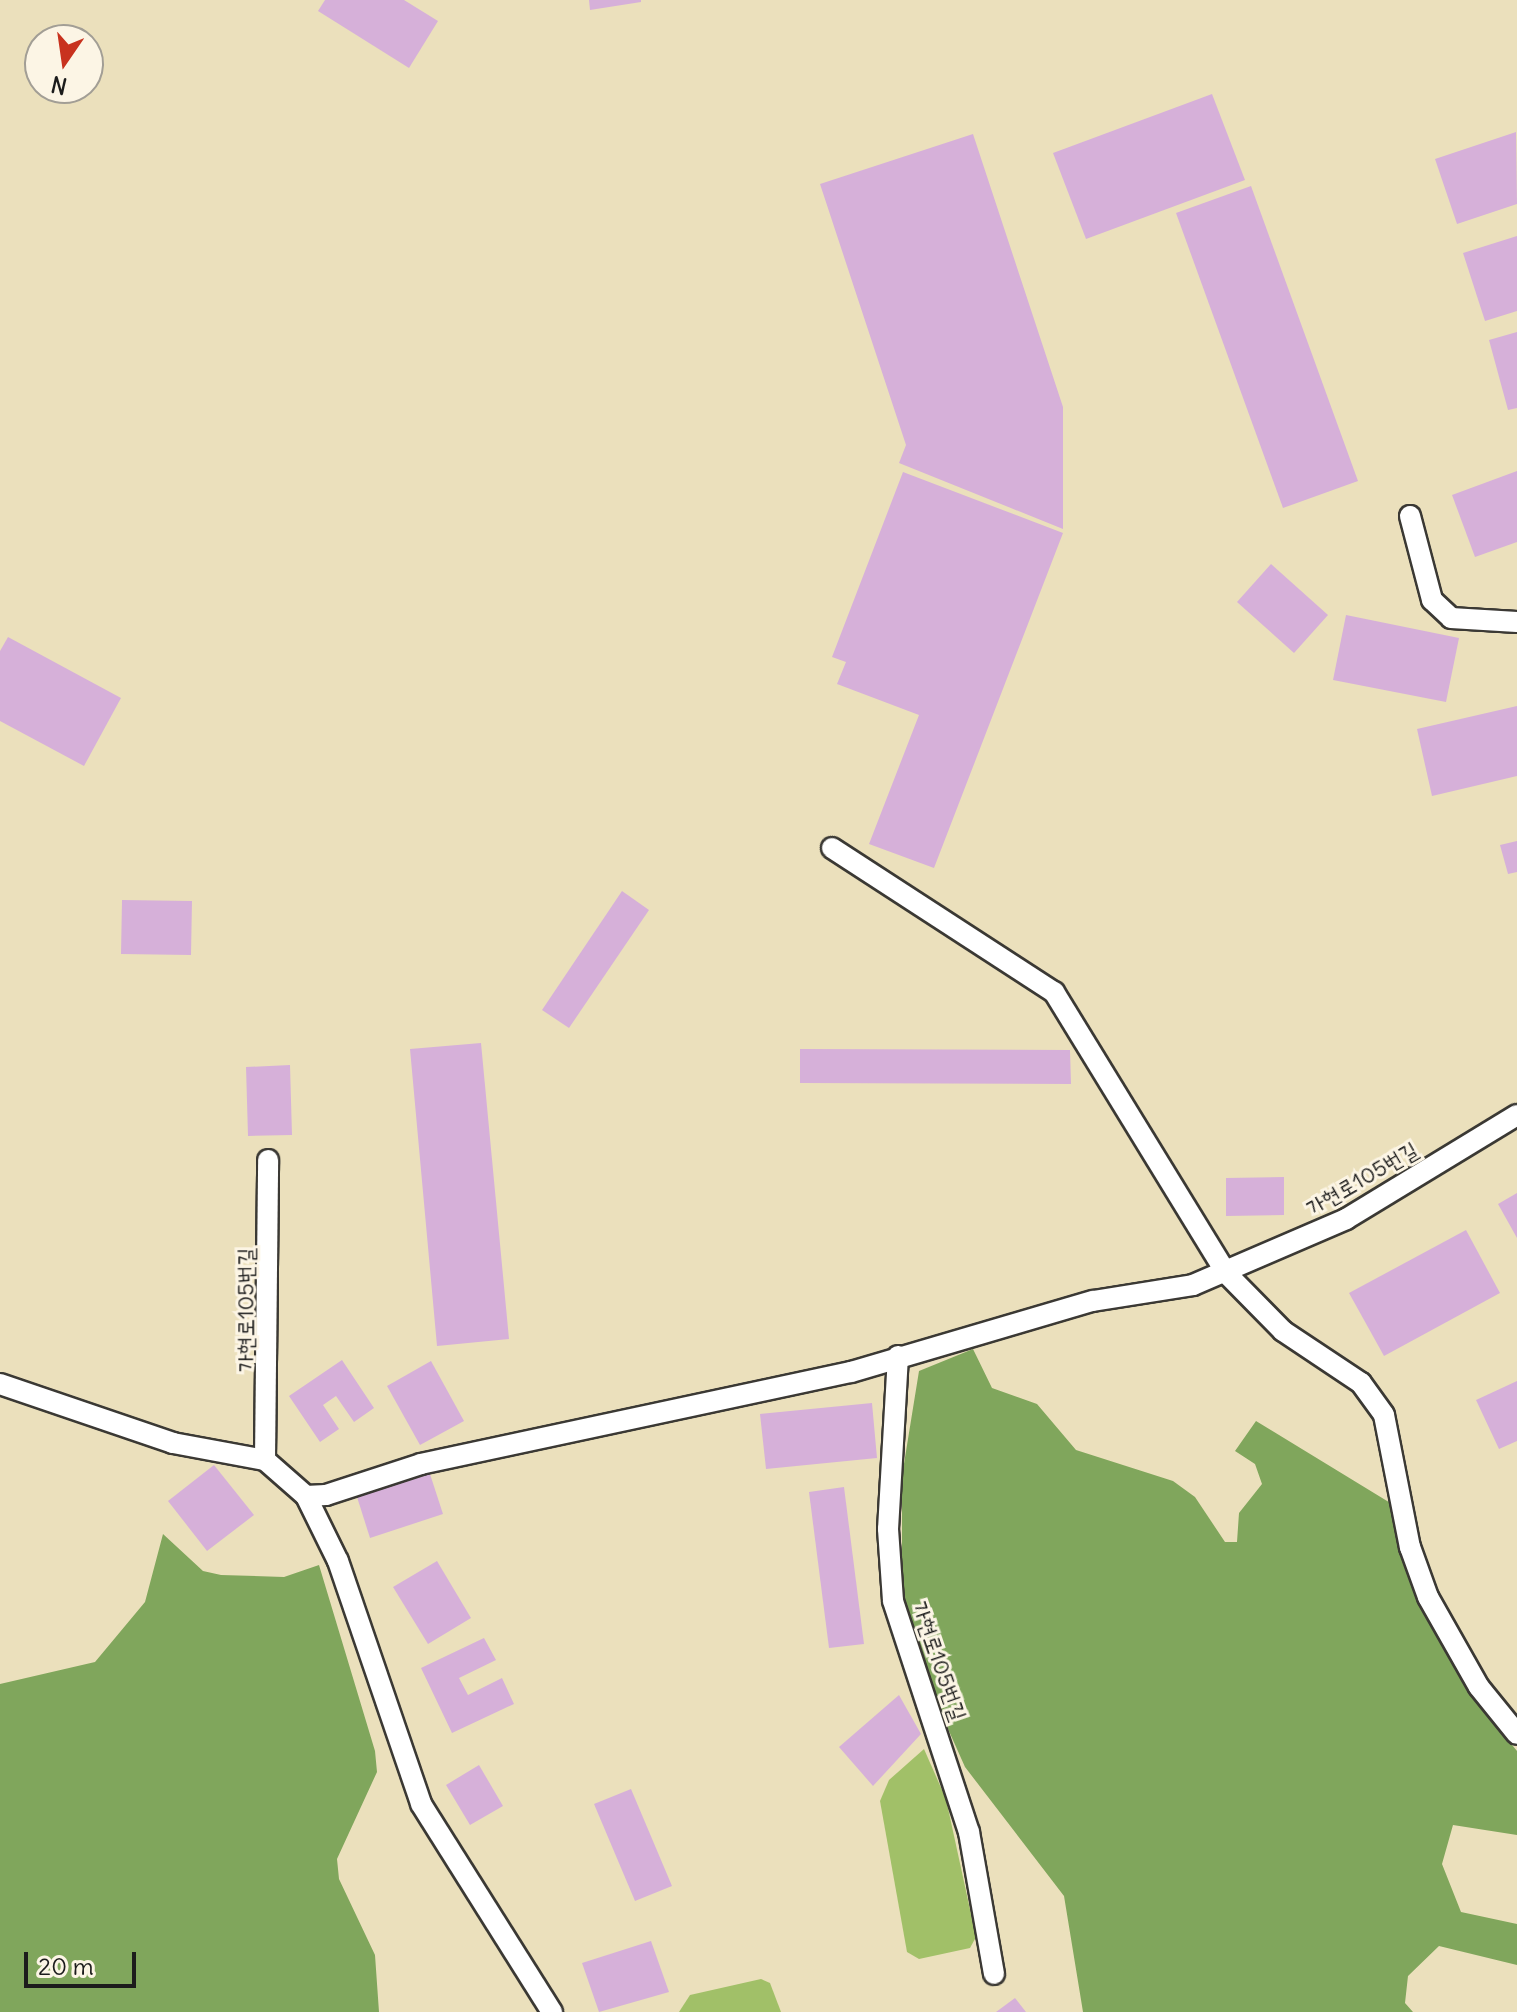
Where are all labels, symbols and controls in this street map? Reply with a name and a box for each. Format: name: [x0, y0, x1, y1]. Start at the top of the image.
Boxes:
north arrow: [24, 24, 104, 104]
text: N: [49, 70, 70, 101]
street label: 가현로105번길: [1302, 1136, 1422, 1222]
street label: 가현로105번길: [233, 1248, 259, 1372]
street label: 가현로105번길: [906, 1598, 972, 1724]
scale bar: [28, 1936, 140, 1986]
text: 20 m: [38, 1951, 94, 1981]

